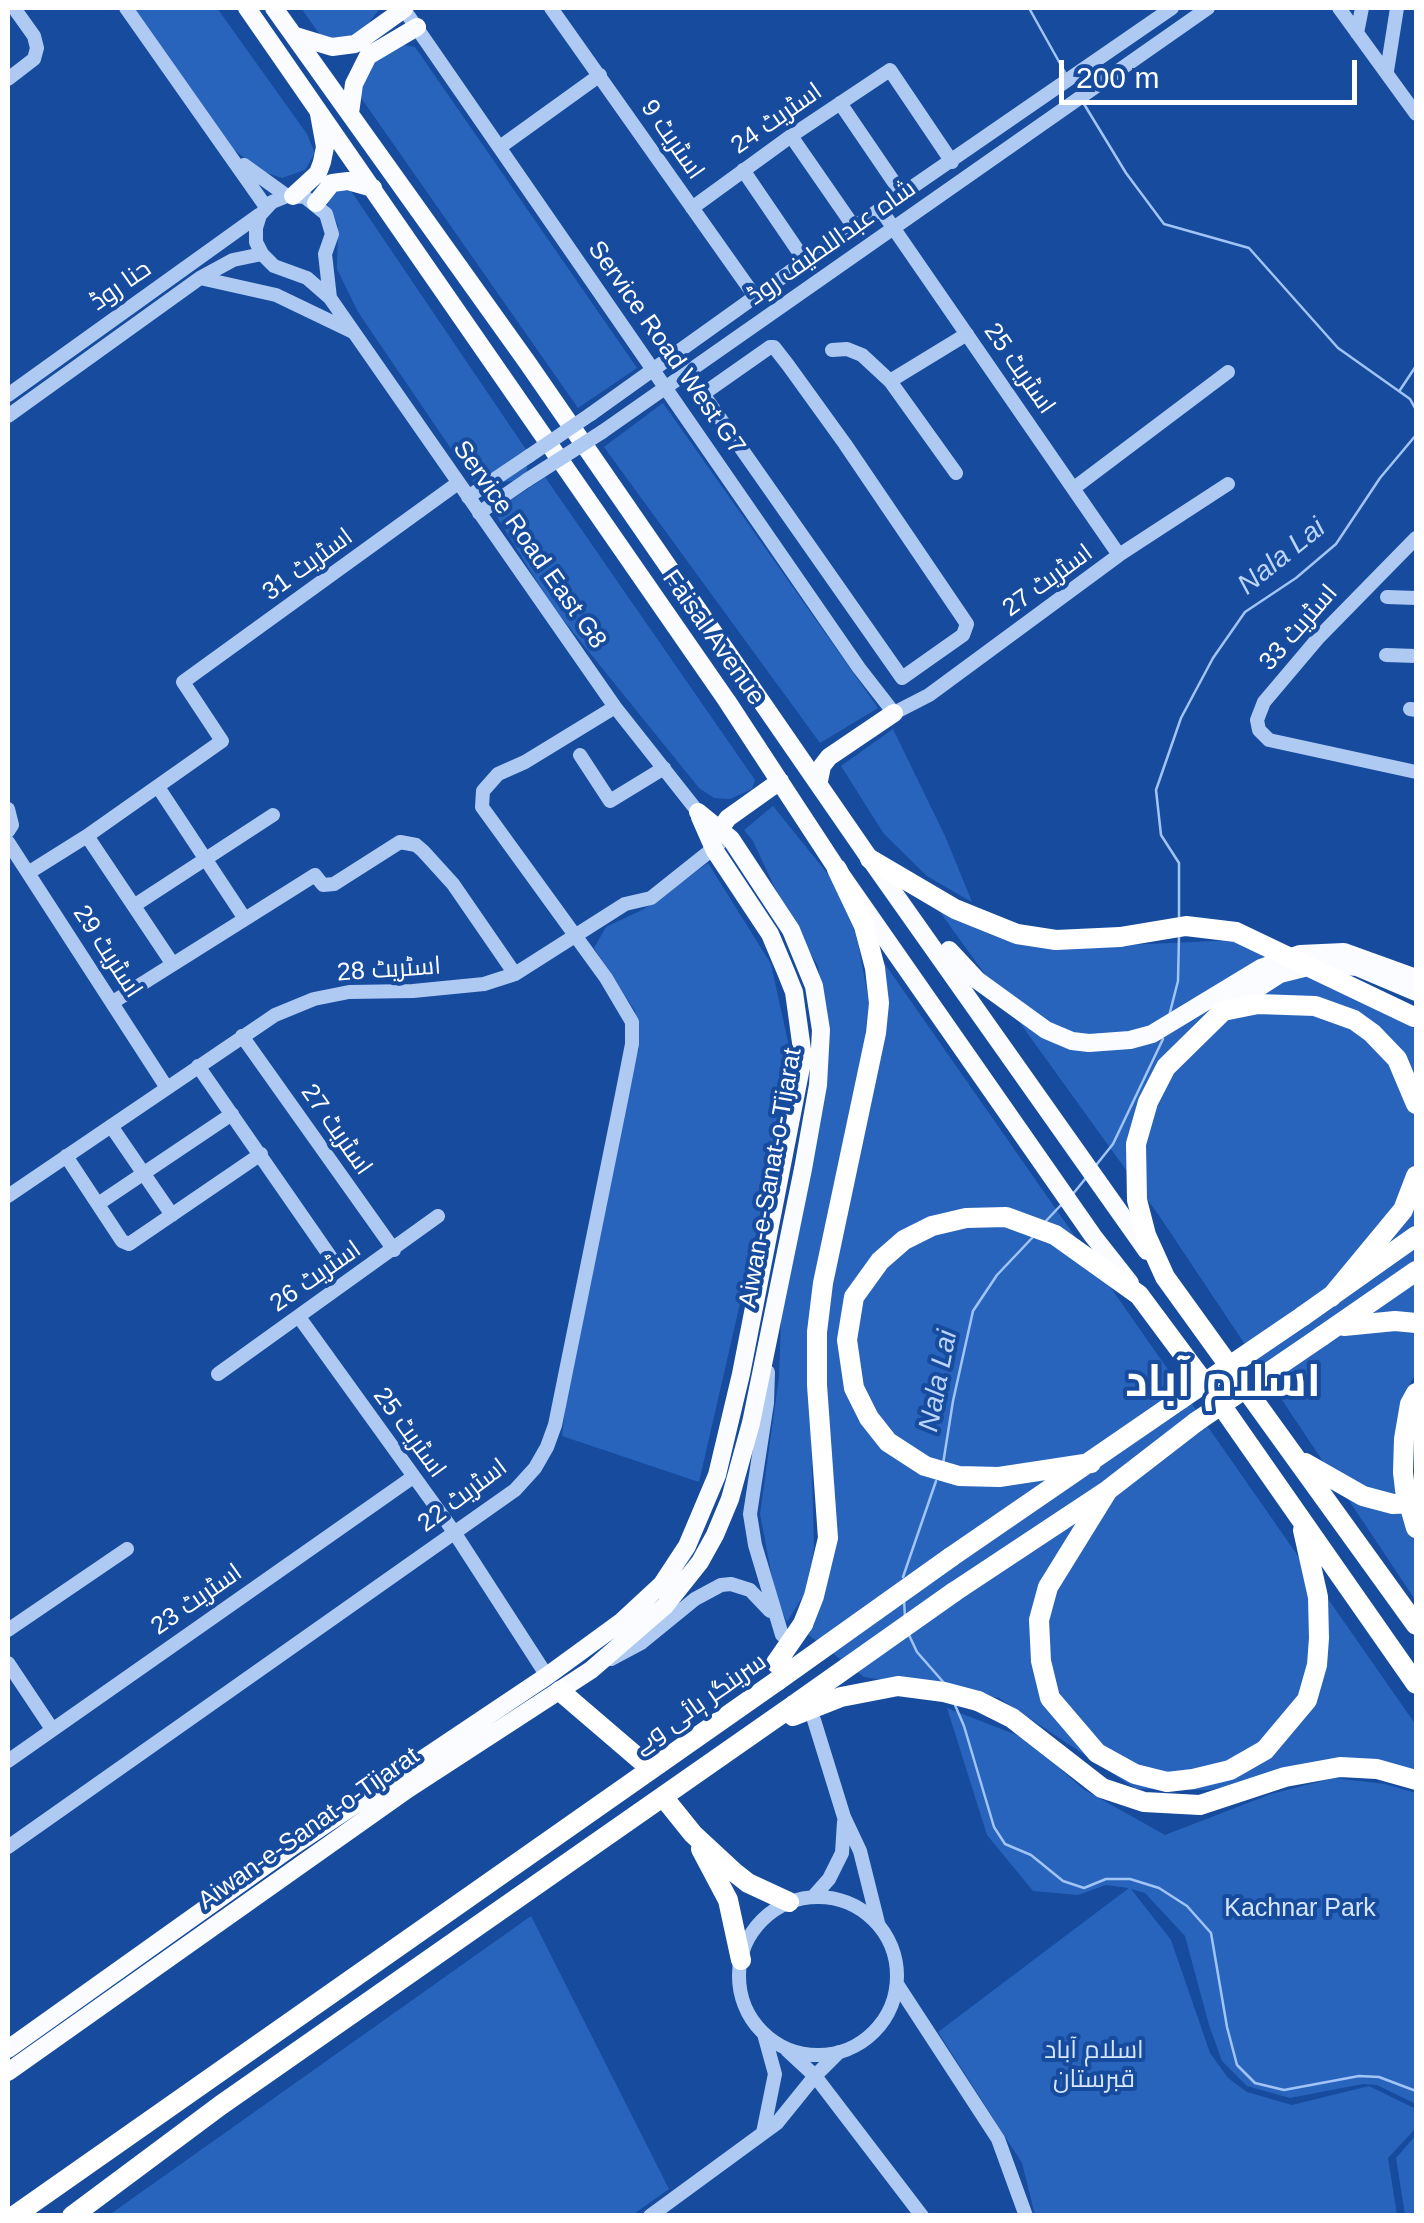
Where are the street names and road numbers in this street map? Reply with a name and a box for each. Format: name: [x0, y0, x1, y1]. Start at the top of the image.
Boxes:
street label: اسٹریٹ 24: [726, 77, 828, 161]
street label: اسٹریٹ 9: [634, 94, 710, 186]
street label: شاہ عبداللطیف روڈ: [742, 174, 922, 312]
street label: Service Road West G7: [581, 235, 751, 461]
street label: حنا روڈ: [85, 254, 157, 318]
street label: اسٹریٹ 25: [977, 318, 1061, 420]
street label: Service Road East G8: [446, 435, 612, 655]
street label: اسٹریٹ 31: [257, 522, 359, 608]
street label: اسٹریٹ 27: [997, 538, 1099, 624]
street label: Faisal Avenue: [655, 565, 771, 711]
street label: اسٹریٹ 33: [1254, 579, 1344, 677]
street label: اسٹریٹ 29: [66, 900, 148, 1004]
street label: اسٹریٹ 28: [336, 951, 442, 989]
street label: Aiwan-e-Sanat-o-Tijarat: [733, 1046, 809, 1310]
street label: اسٹریٹ 27: [294, 1079, 378, 1181]
street label: اسٹریٹ 26: [265, 1235, 367, 1319]
street label: اسٹریٹ 25: [366, 1382, 452, 1484]
street label: اسٹریٹ 22: [412, 1453, 514, 1539]
street label: اسٹریٹ 23: [146, 1558, 248, 1642]
street label: سرینگر ہائی وے: [628, 1647, 772, 1761]
street label: Aiwan-e-Sanat-o-Tijarat: [193, 1741, 425, 1917]

